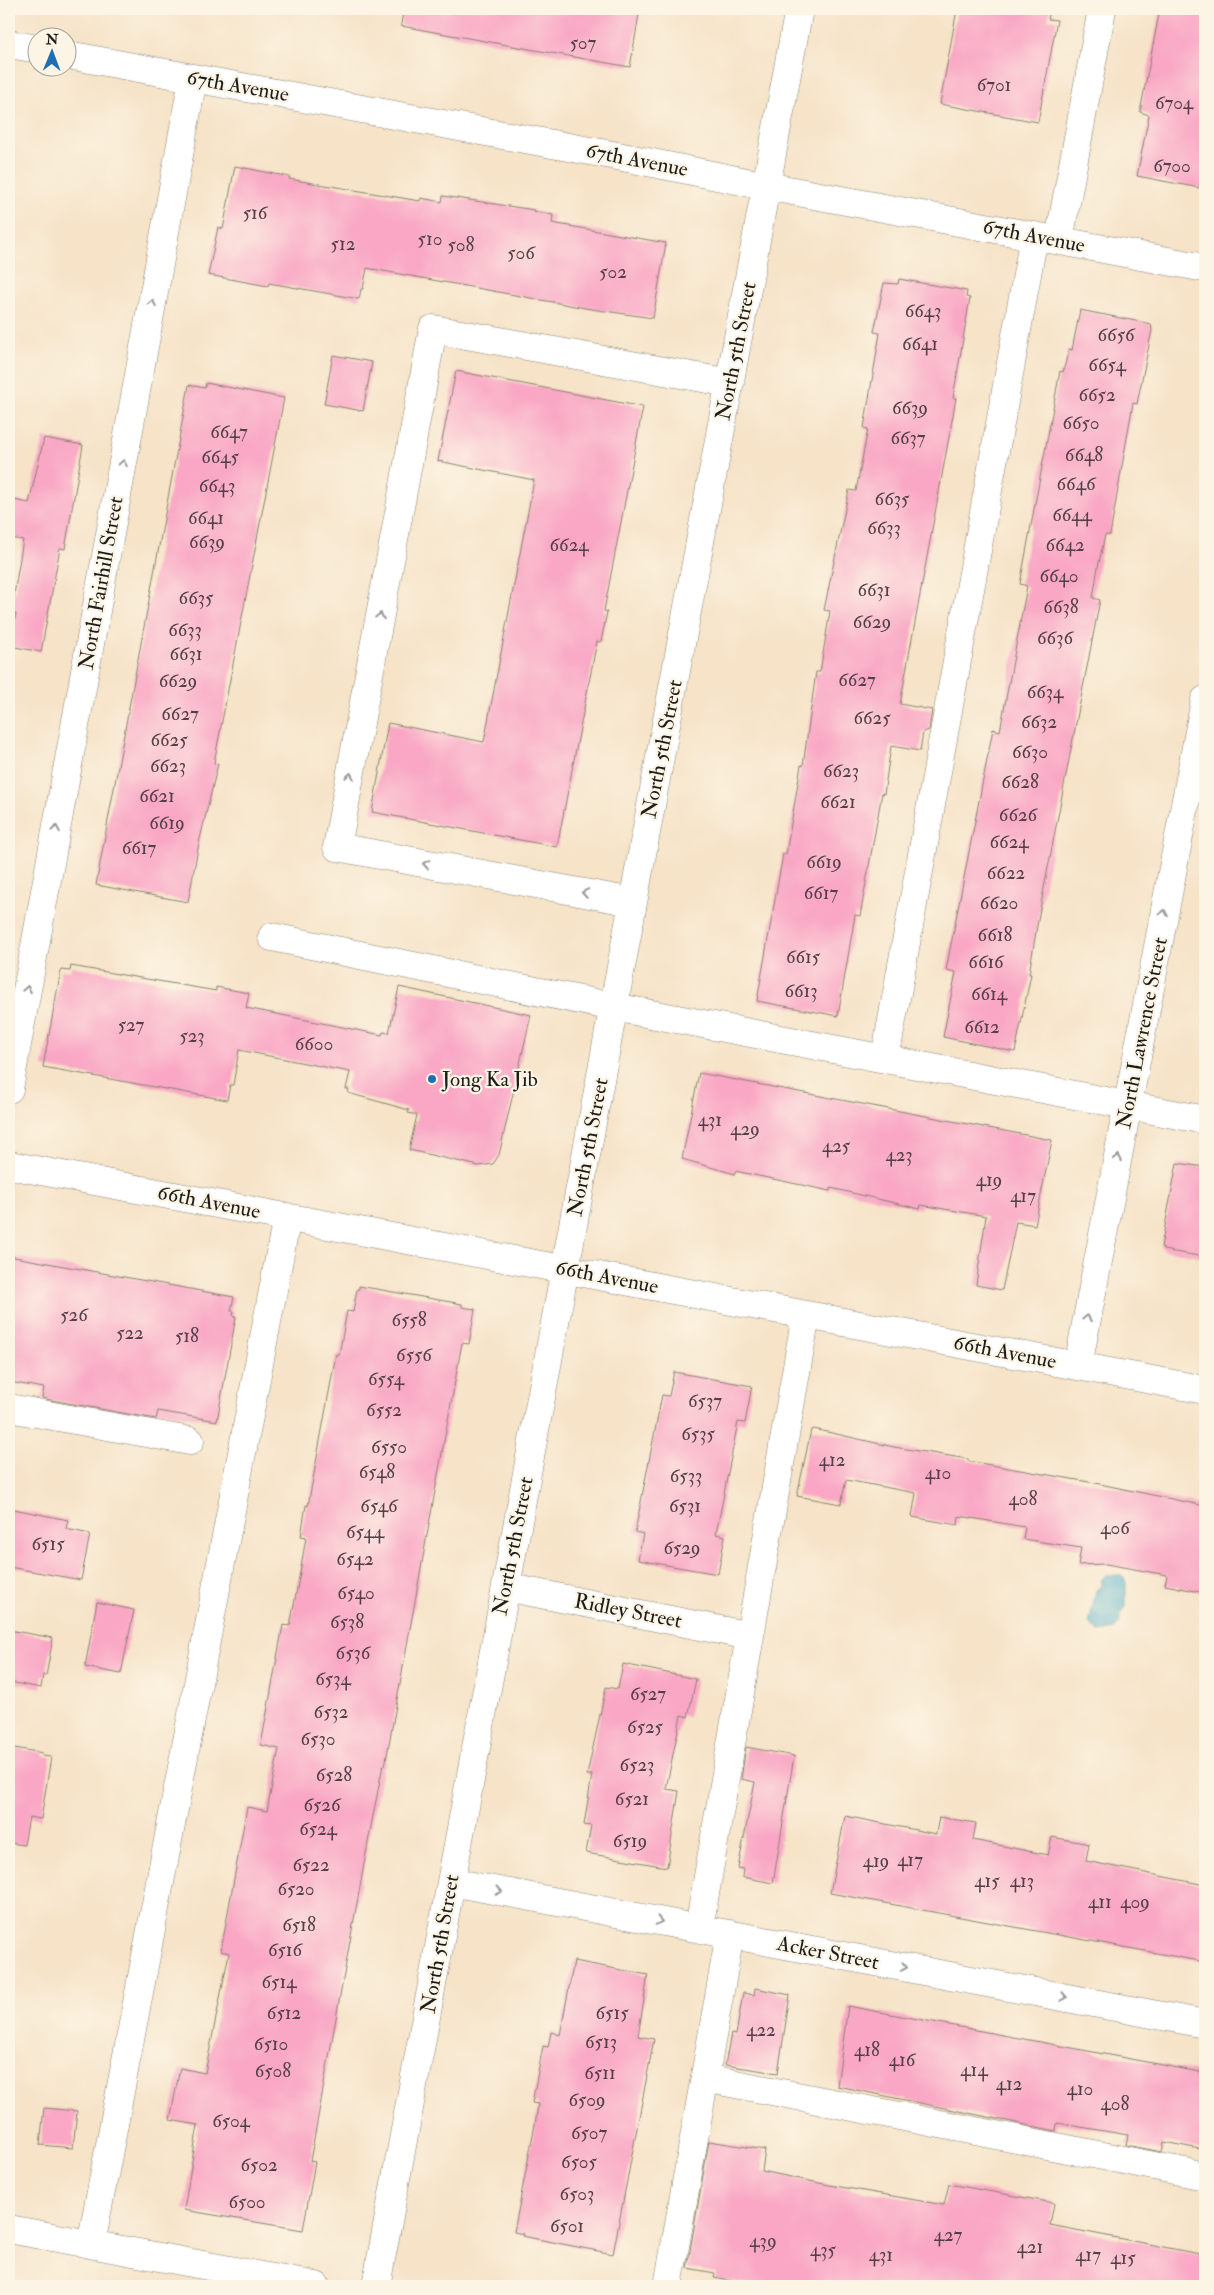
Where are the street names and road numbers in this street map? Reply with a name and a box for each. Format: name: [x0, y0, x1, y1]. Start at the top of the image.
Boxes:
street label: 67th Avenue: [185, 64, 291, 108]
street label: 67th Avenue: [584, 137, 690, 183]
street label: 67th Avenue: [981, 213, 1087, 259]
street label: North 5th Street: [709, 279, 763, 423]
street label: North Fairhill Street: [72, 494, 130, 672]
street label: North 5th Street: [635, 677, 689, 821]
street label: North Lawrence Street: [1110, 935, 1174, 1131]
street label: North 5th Street: [561, 1075, 615, 1219]
street label: 66th Avenue: [155, 1179, 263, 1225]
street label: 66th Avenue: [553, 1254, 661, 1300]
street label: 66th Avenue: [951, 1329, 1059, 1375]
street label: North 5th Street: [486, 1474, 540, 1618]
street label: Ridley Street: [572, 1587, 684, 1635]
street label: North 5th Street: [414, 1872, 466, 2016]
street label: Acker Street: [774, 1930, 881, 1976]

